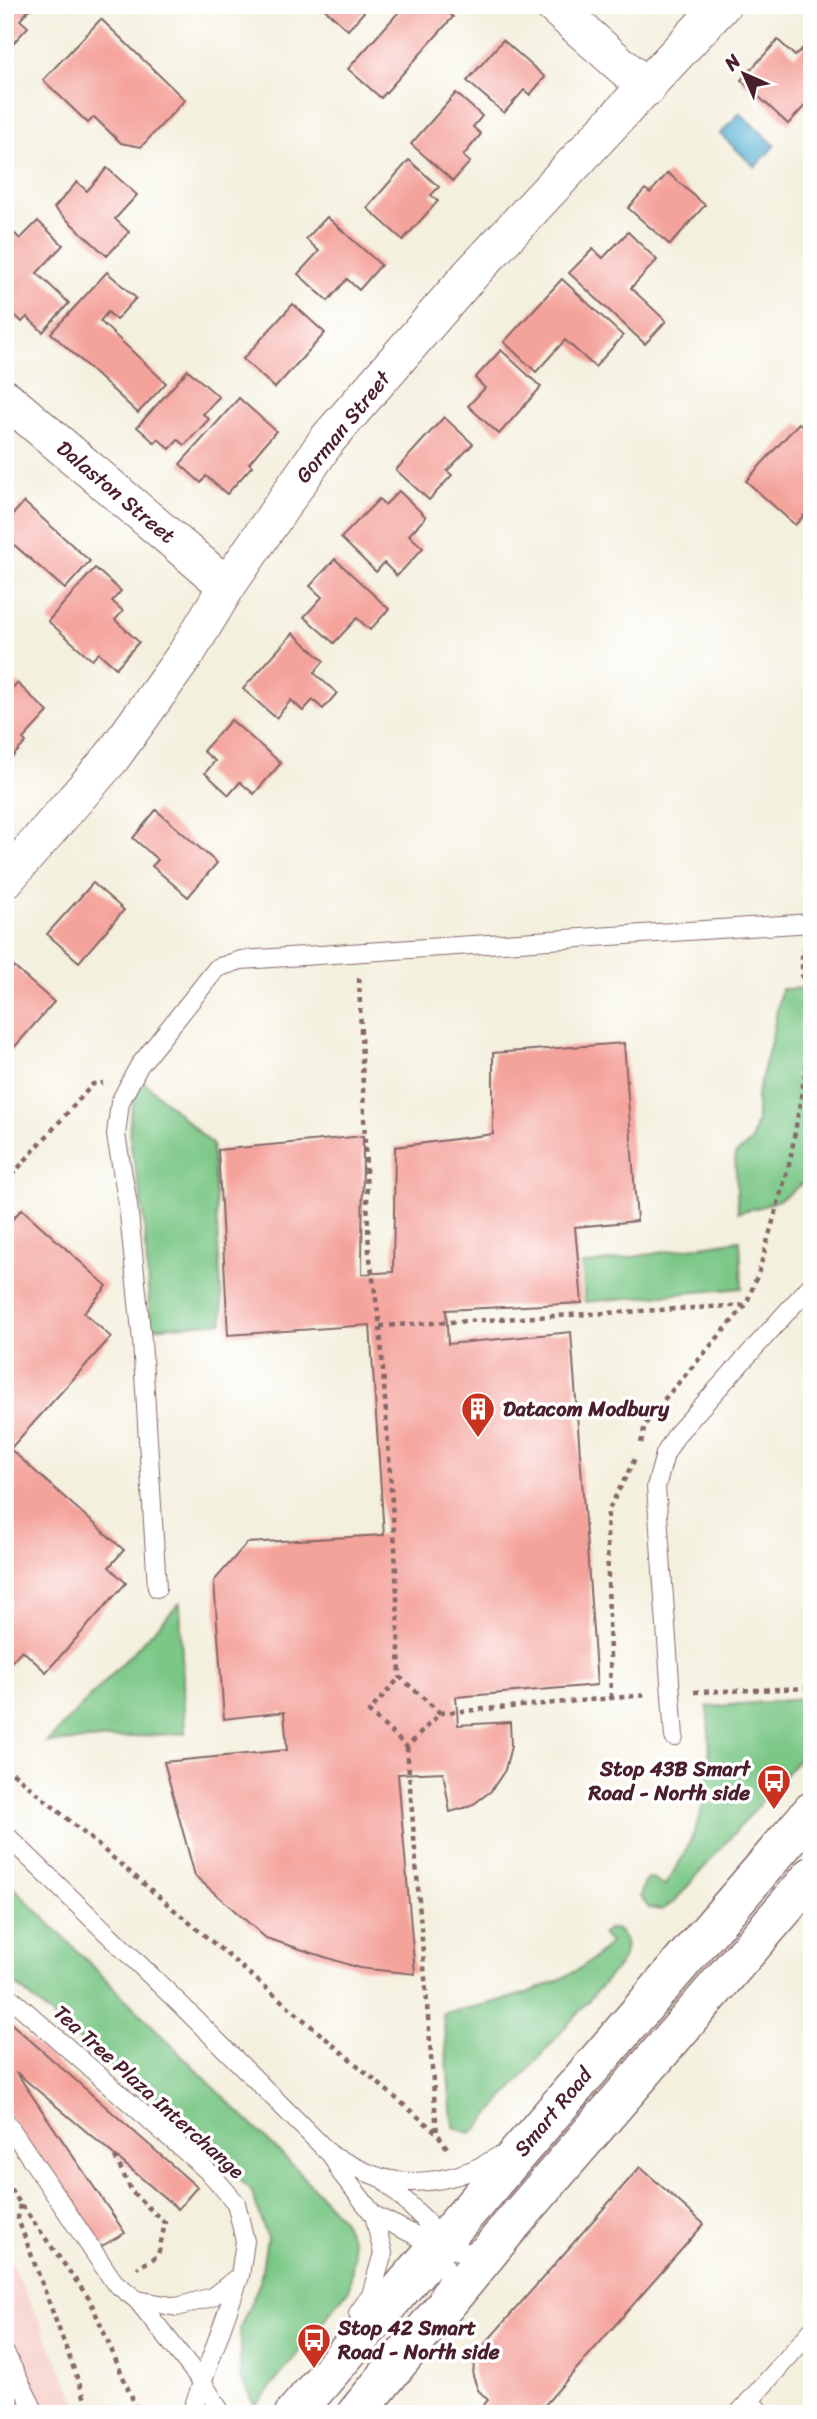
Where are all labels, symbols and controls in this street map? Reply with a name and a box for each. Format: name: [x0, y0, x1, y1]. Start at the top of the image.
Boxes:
north arrow: [708, 38, 778, 108]
text: N: [715, 45, 749, 79]
street label: Gorman Street: [285, 361, 402, 492]
street label: Dalaston Street: [48, 430, 184, 554]
building icon: Datacom Modbury: [459, 1390, 497, 1439]
place label: Datacom Modbury: [503, 1390, 670, 1428]
place label: Stop 43B Smart Road - North side: [588, 1750, 752, 1812]
bus stop icon: Stop 43B Smart Road - North side: [755, 1762, 793, 1811]
street label: Tea Tree Plaza Interchange: [44, 1995, 254, 2189]
street label: Smart Road: [504, 2057, 603, 2165]
place label: Stop 42 Smart Road - North side: [337, 2309, 500, 2371]
bus stop icon: Stop 42 Smart Road - North side: [295, 2321, 333, 2370]

